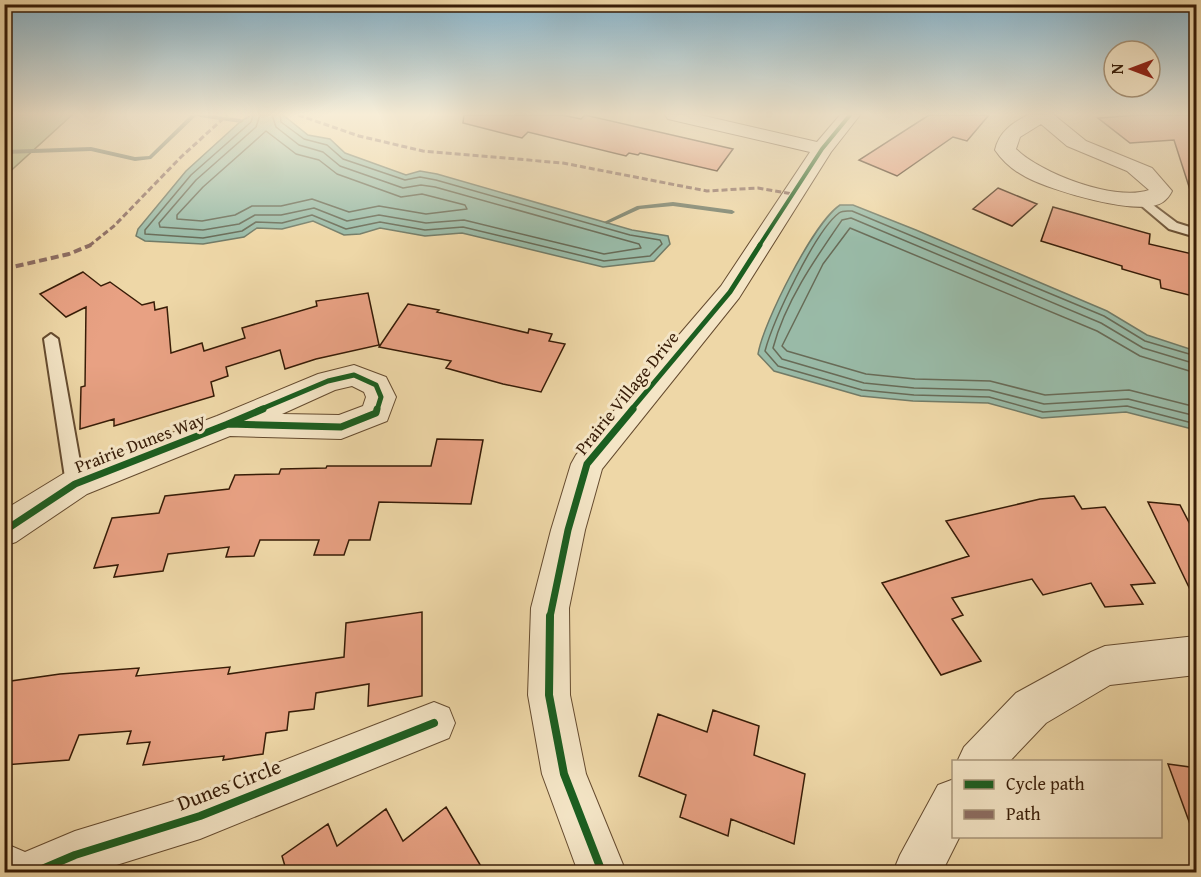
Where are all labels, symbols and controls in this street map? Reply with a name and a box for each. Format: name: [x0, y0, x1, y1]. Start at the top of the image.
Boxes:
north arrow: [1102, 39, 1162, 99]
text: N: [1105, 63, 1129, 74]
street label: Prairie Village Drive: [568, 325, 685, 460]
street label: Prairie Dunes Way: [71, 405, 209, 480]
street label: Dunes Circle: [172, 750, 285, 819]
legend: [952, 760, 1162, 838]
text: Cycle path: [1006, 770, 1085, 797]
text: Path: [1006, 800, 1041, 827]

